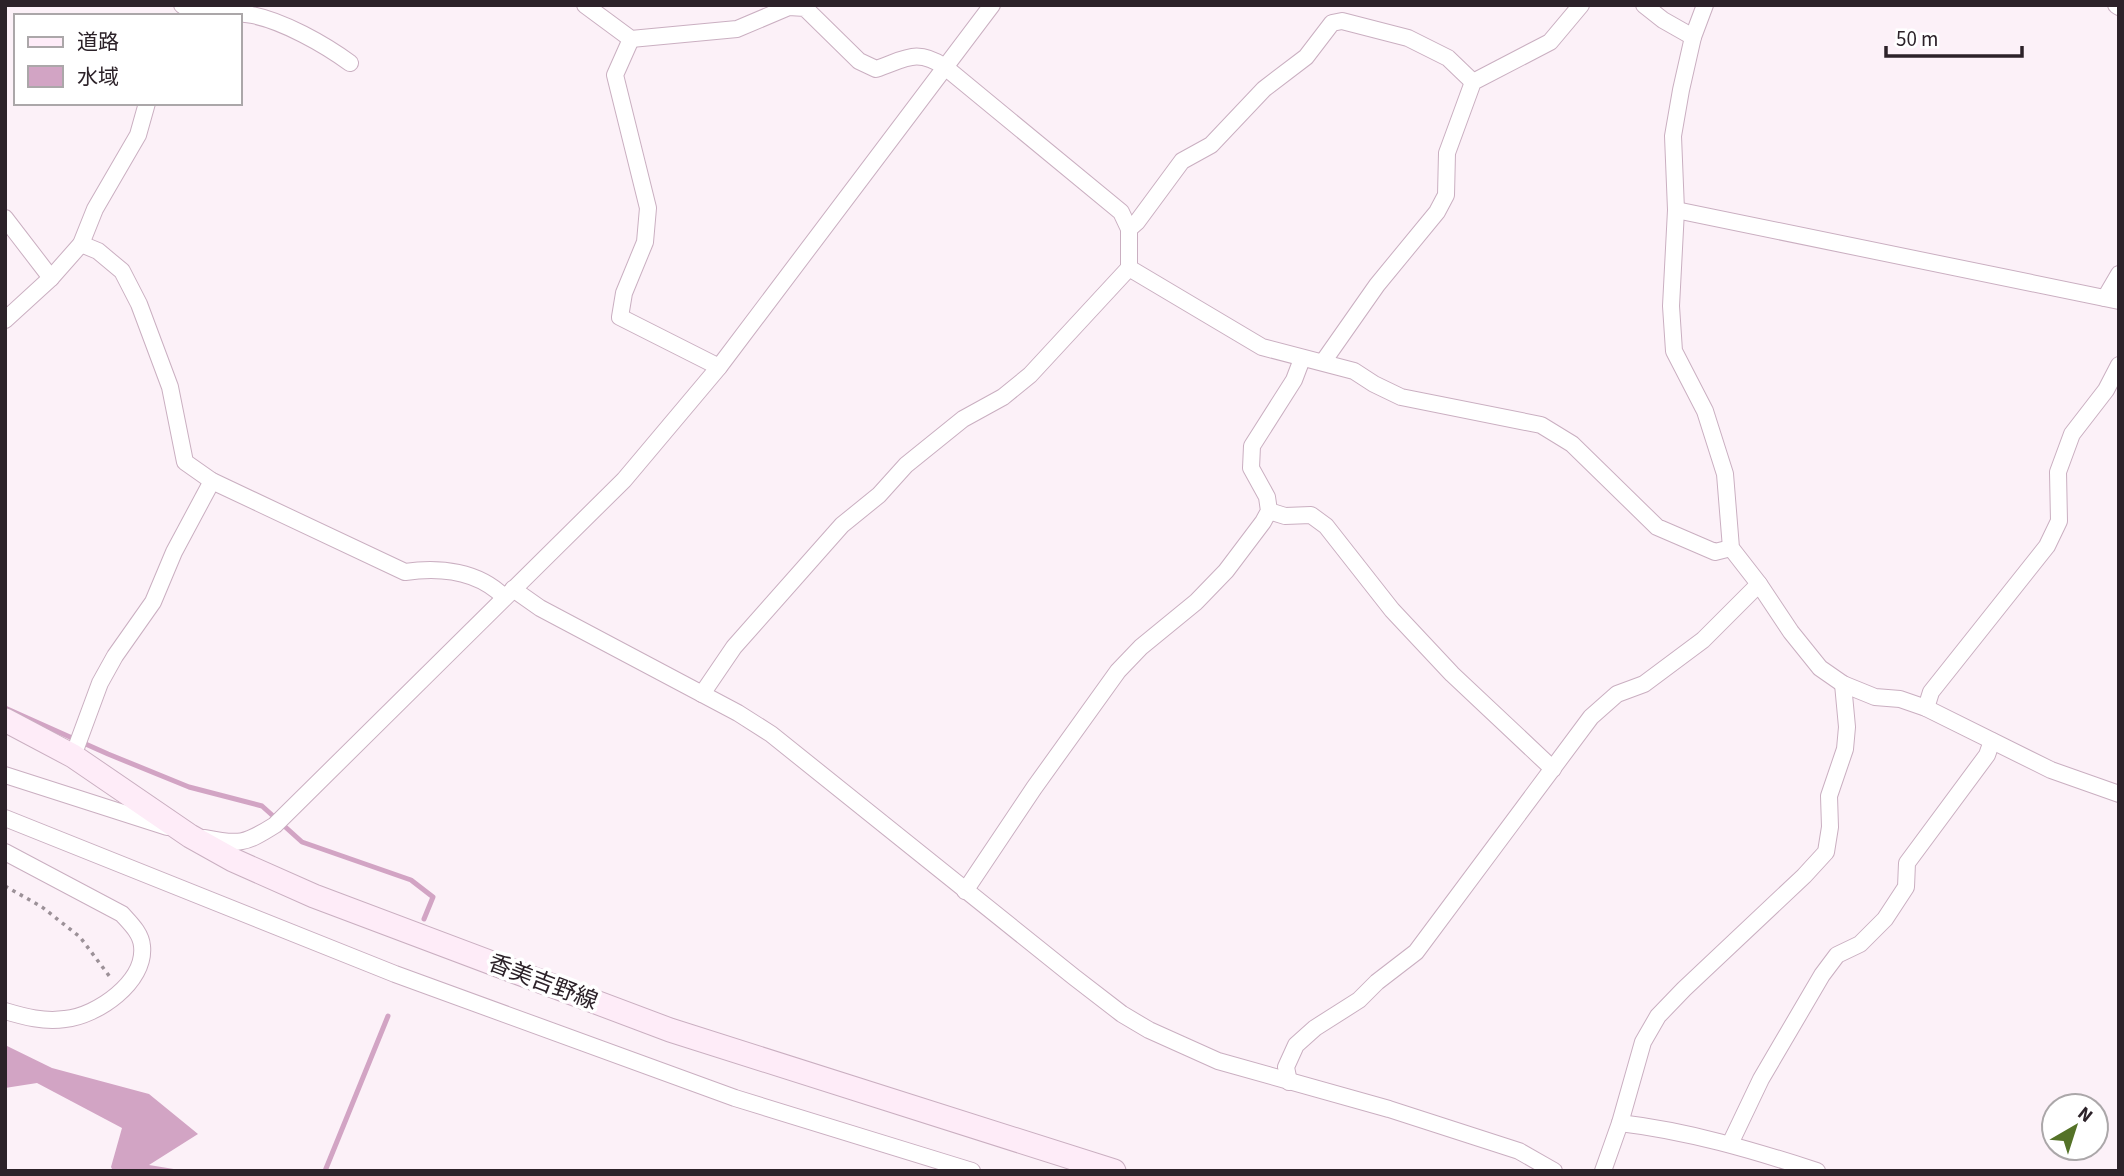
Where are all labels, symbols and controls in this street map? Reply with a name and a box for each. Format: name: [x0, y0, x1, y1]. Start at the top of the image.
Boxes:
legend: [14, 14, 242, 105]
scale bar: [1886, 14, 2022, 58]
text: 50 m: [1896, 24, 1938, 54]
text: 道路: [77, 27, 119, 57]
text: 水域: [77, 62, 119, 92]
street label: 香美吉野線: [483, 946, 603, 1018]
north arrow: [2040, 1092, 2110, 1162]
text: N: [2071, 1100, 2098, 1129]

